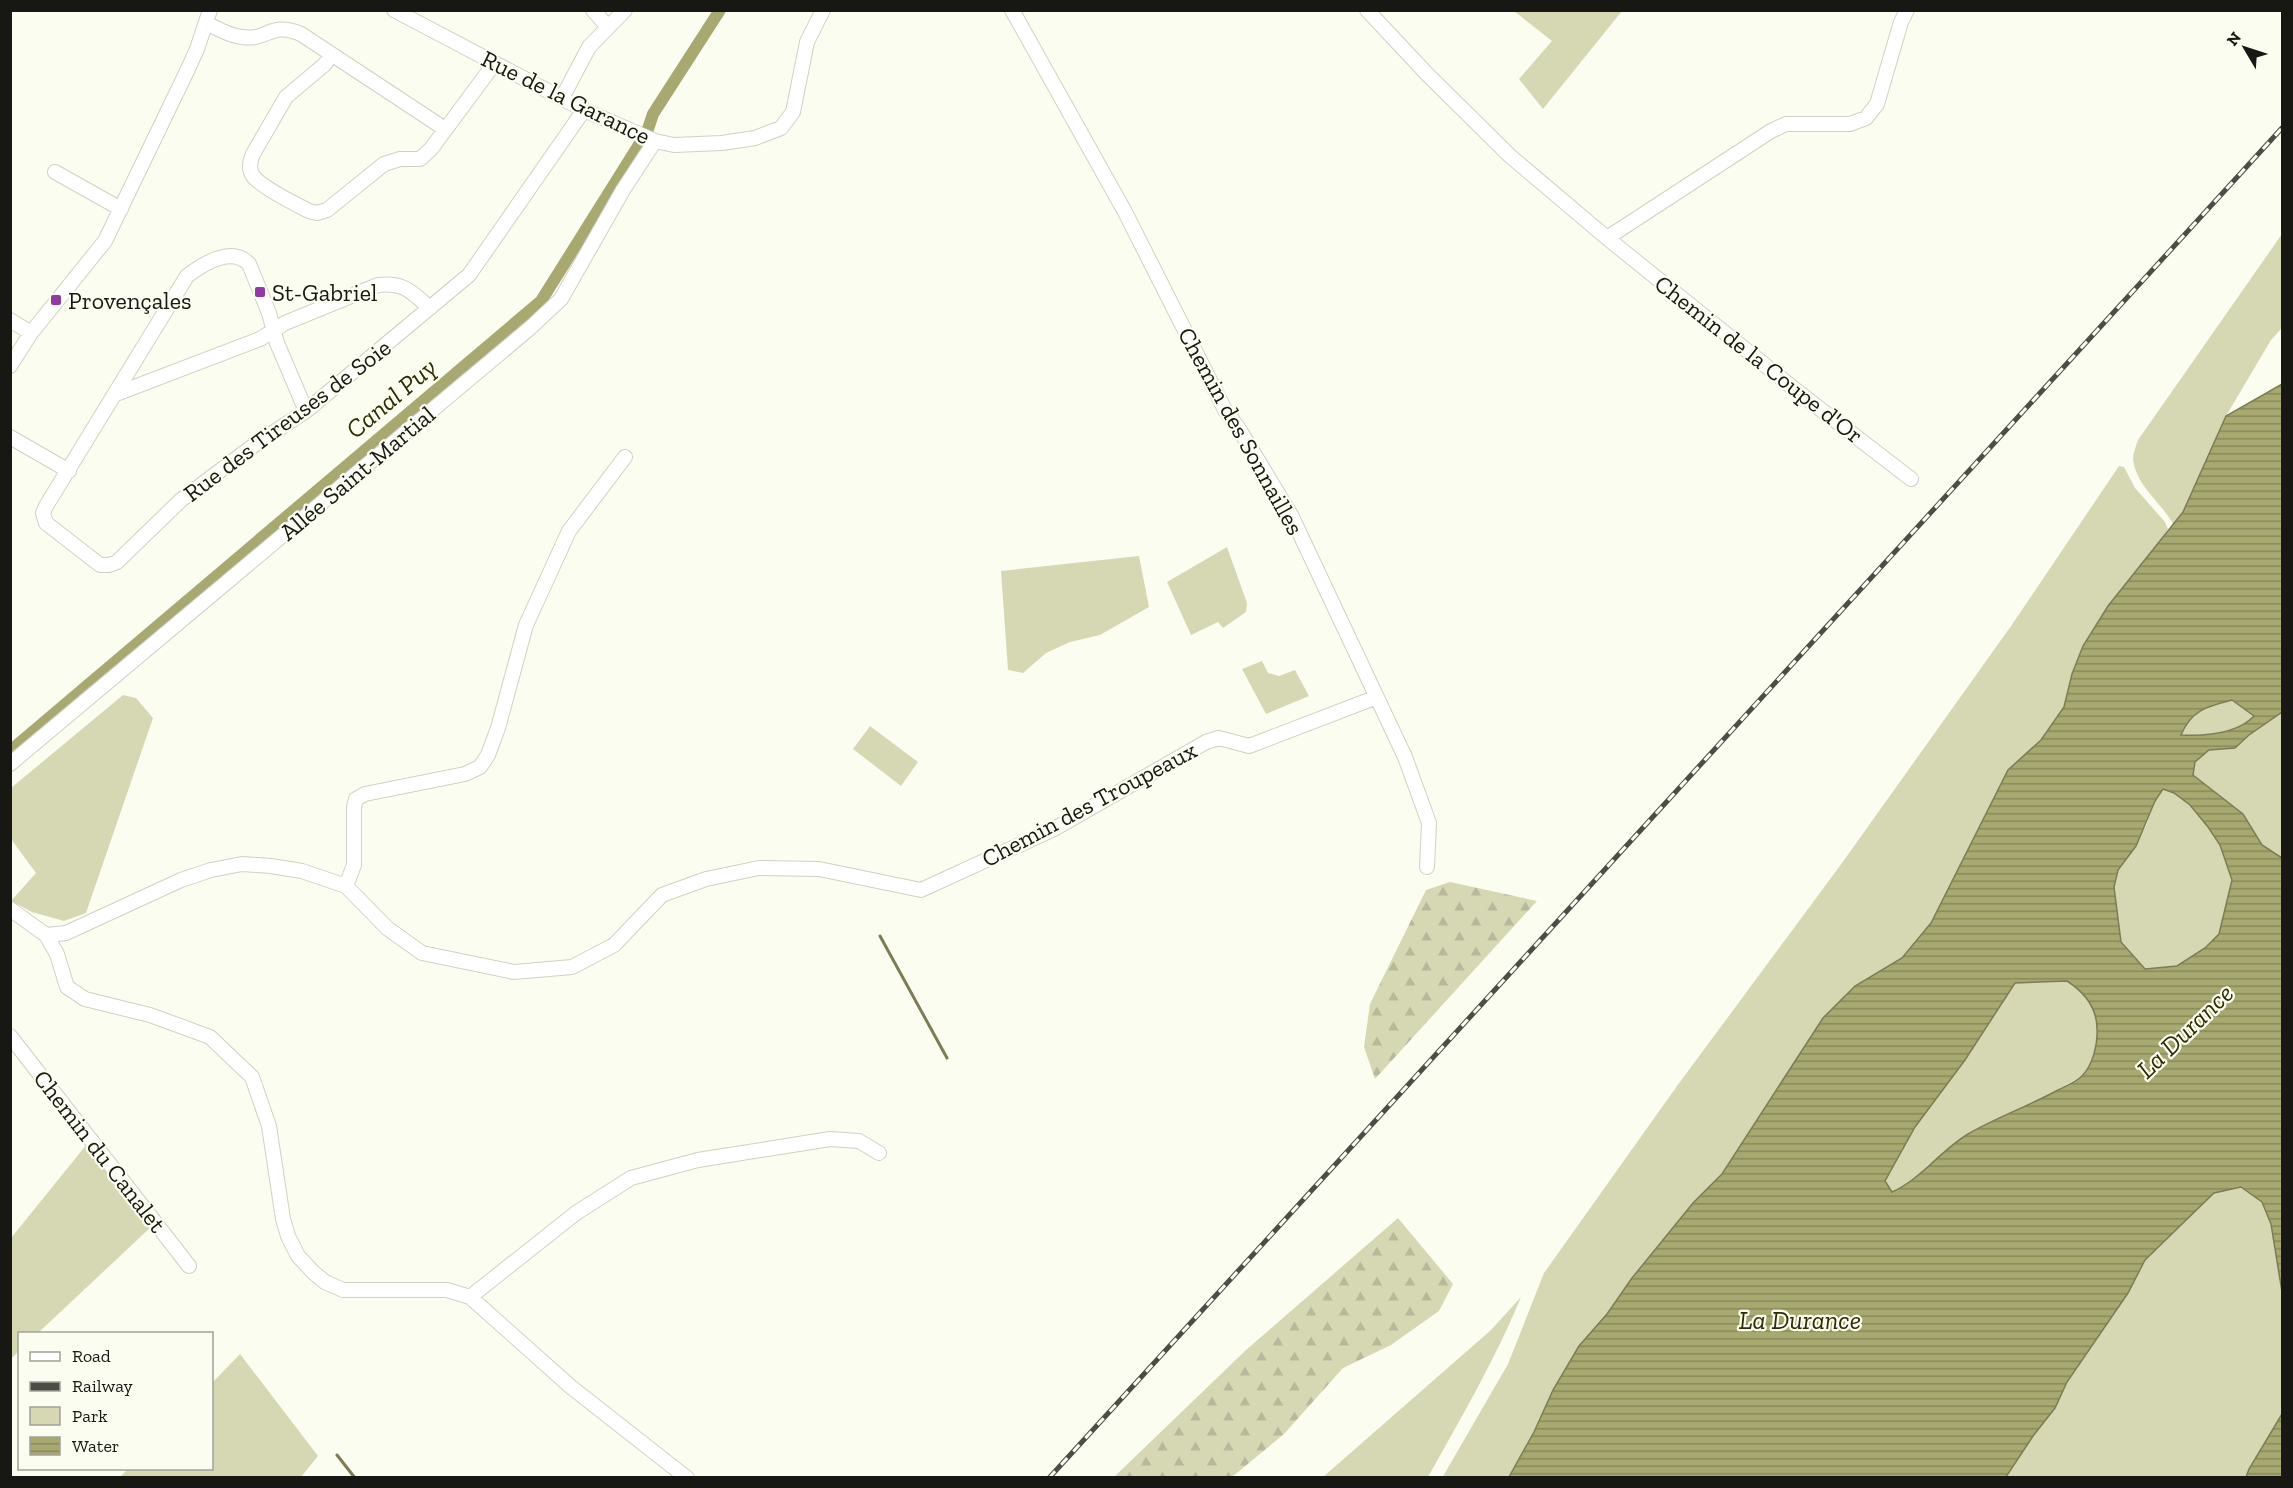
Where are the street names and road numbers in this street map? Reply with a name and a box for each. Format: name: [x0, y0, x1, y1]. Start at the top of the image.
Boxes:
street label: Rue de la Garance: [477, 44, 655, 150]
street label: Chemin de la Coupe d'Or: [1649, 269, 1869, 449]
street label: Chemin des Sonnailles: [1172, 322, 1310, 540]
street label: Rue des Tireuses de Soie: [178, 333, 396, 507]
street label: Allée Saint-Martial: [273, 400, 441, 546]
street label: Chemin des Troupeaux: [977, 735, 1201, 873]
street label: Chemin du Canalet: [28, 1064, 172, 1238]

